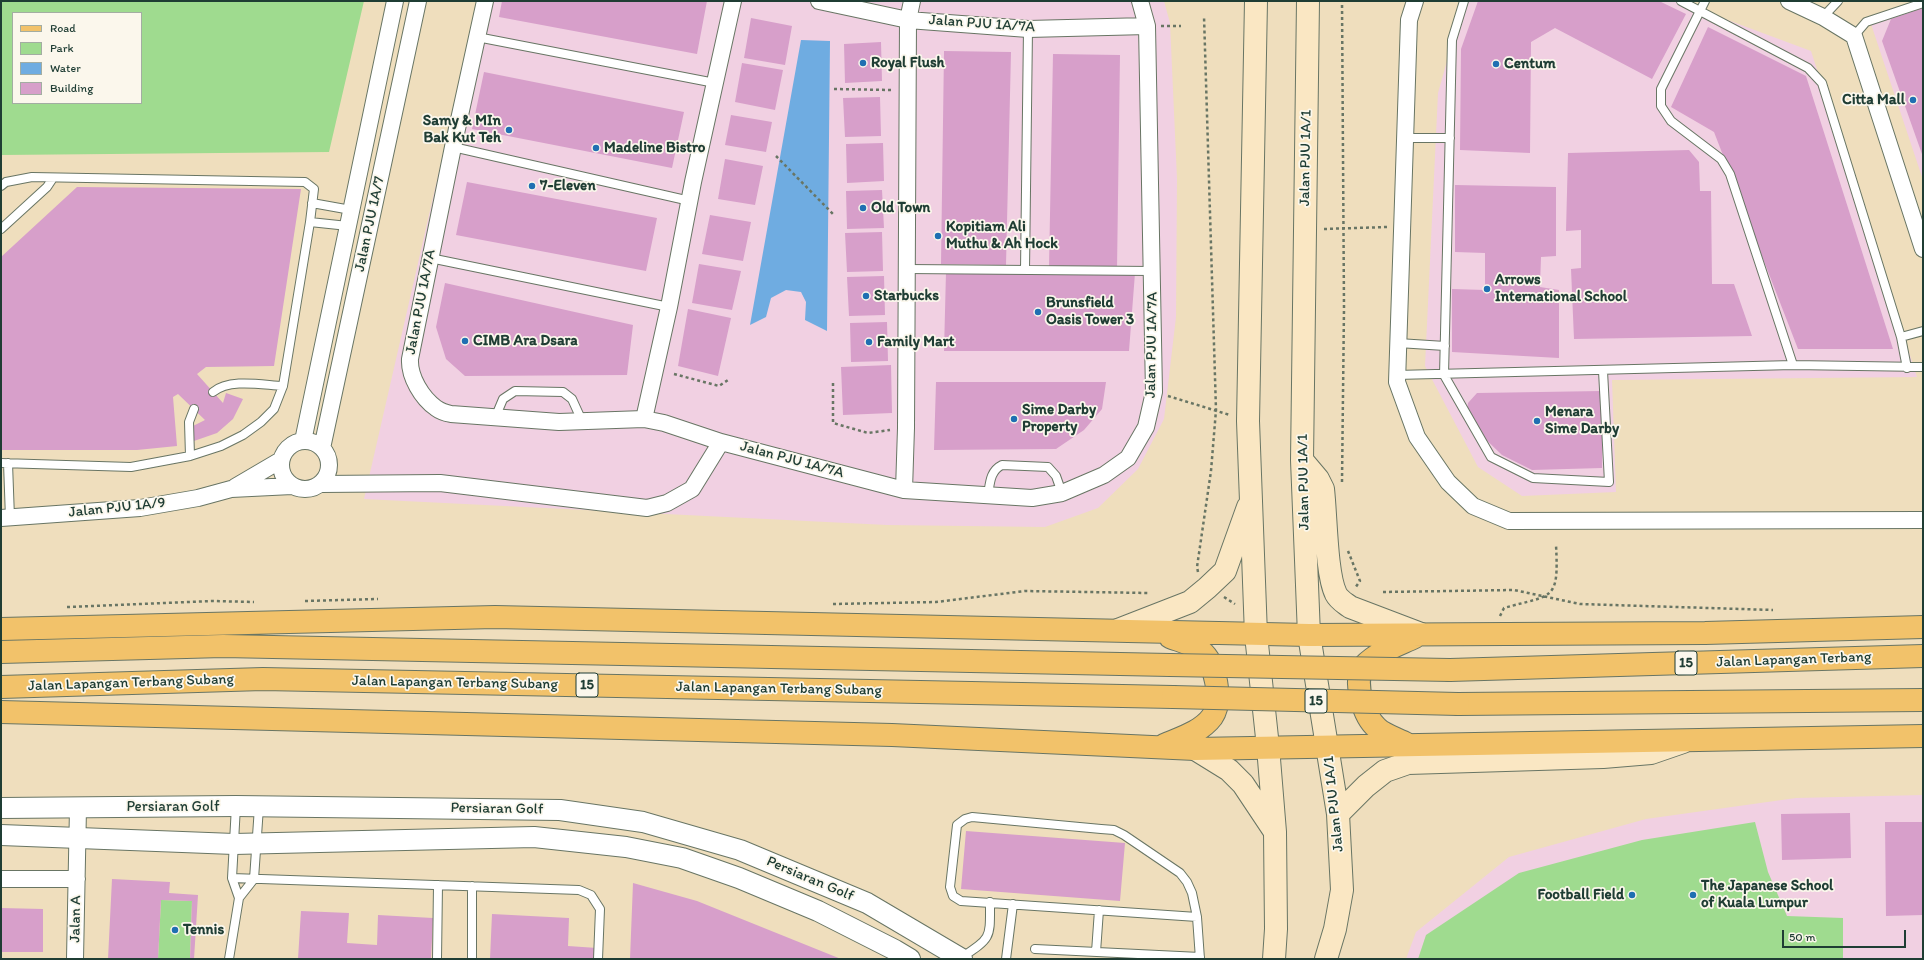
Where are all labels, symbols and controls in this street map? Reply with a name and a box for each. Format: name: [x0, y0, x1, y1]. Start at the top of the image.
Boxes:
street label: Jalan PJU 1A/7A: [928, 11, 1036, 37]
legend: [12, 12, 142, 104]
text: Road: [50, 21, 76, 35]
text: Park: [50, 41, 74, 55]
place label: Royal Flush: [871, 54, 945, 72]
place label: Centum: [1504, 55, 1556, 73]
marker: Royal Flush: [858, 58, 868, 68]
marker: Centum: [1491, 59, 1501, 69]
text: Water: [50, 61, 81, 75]
text: Building: [50, 81, 93, 95]
place label: Citta Mall: [1842, 91, 1905, 109]
marker: Citta Mall: [1908, 95, 1918, 105]
street label: Jalan PJU 1A/1: [1296, 110, 1316, 206]
place label: Samy & MIn Bak Kut Teh: [423, 112, 501, 147]
marker: Samy & MIn Bak Kut Teh: [504, 125, 514, 135]
place label: Madeline Bistro: [604, 139, 705, 157]
marker: Madeline Bistro: [591, 143, 601, 153]
street label: Jalan PJU 1A/7: [351, 175, 389, 273]
place label: 7-Eleven: [540, 177, 596, 195]
marker: 7-Eleven: [527, 181, 537, 191]
place label: Old Town: [871, 199, 930, 217]
marker: Old Town: [858, 203, 868, 213]
place label: Kopitiam Ali Muthu & Ah Hock: [946, 218, 1058, 253]
marker: Kopitiam Ali Muthu & Ah Hock: [933, 231, 943, 241]
street label: Jalan PJU 1A/7A: [402, 248, 440, 356]
place label: Arrows International School: [1495, 271, 1627, 306]
marker: Arrows International School: [1482, 284, 1492, 294]
place label: Starbucks: [874, 287, 939, 305]
marker: Starbucks: [861, 291, 871, 301]
street label: Jalan PJU 1A/7A: [1142, 292, 1162, 398]
place label: Brunsfield Oasis Tower 3: [1046, 294, 1134, 329]
marker: Brunsfield Oasis Tower 3: [1033, 307, 1043, 317]
place label: CIMB Ara Dsara: [473, 332, 578, 350]
place label: Family Mart: [877, 333, 954, 351]
marker: CIMB Ara Dsara: [460, 336, 470, 346]
marker: Family Mart: [864, 337, 874, 347]
place label: Sime Darby Property: [1022, 401, 1096, 436]
place label: Menara Sime Darby: [1545, 403, 1619, 438]
marker: Sime Darby Property: [1009, 414, 1019, 424]
marker: Menara Sime Darby: [1532, 416, 1542, 426]
street label: Jalan PJU 1A/1: [1294, 434, 1314, 530]
street label: Jalan PJU 1A/7A: [738, 438, 846, 482]
street label: Jalan PJU 1A/9: [68, 494, 166, 522]
street label: Jalan Lapangan Terbang: [1716, 648, 1872, 672]
road number: 15: [1675, 651, 1697, 675]
street label: Jalan Lapangan Terbang Subang: [28, 670, 234, 696]
street label: Jalan Lapangan Terbang Subang: [352, 672, 558, 694]
road number: 15: [576, 673, 598, 697]
street label: Jalan Lapangan Terbang Subang: [676, 678, 882, 700]
road number: 15: [1305, 689, 1327, 713]
street label: Jalan PJU 1A/1: [1320, 755, 1348, 853]
street label: Persiaran Golf: [126, 798, 220, 816]
street label: Persiaran Golf: [450, 799, 544, 819]
street label: Persiaran Golf: [764, 853, 856, 905]
place label: The Japanese School of Kuala Lumpur: [1701, 877, 1833, 912]
place label: Football Field: [1537, 886, 1624, 904]
marker: Football Field: [1627, 890, 1637, 900]
marker: The Japanese School of Kuala Lumpur: [1688, 890, 1698, 900]
street label: Jalan A: [67, 895, 85, 943]
place label: Tennis: [183, 921, 224, 939]
scale bar: [1784, 922, 1908, 948]
marker: Tennis: [170, 925, 180, 935]
text: 50 m: [1789, 930, 1815, 944]

